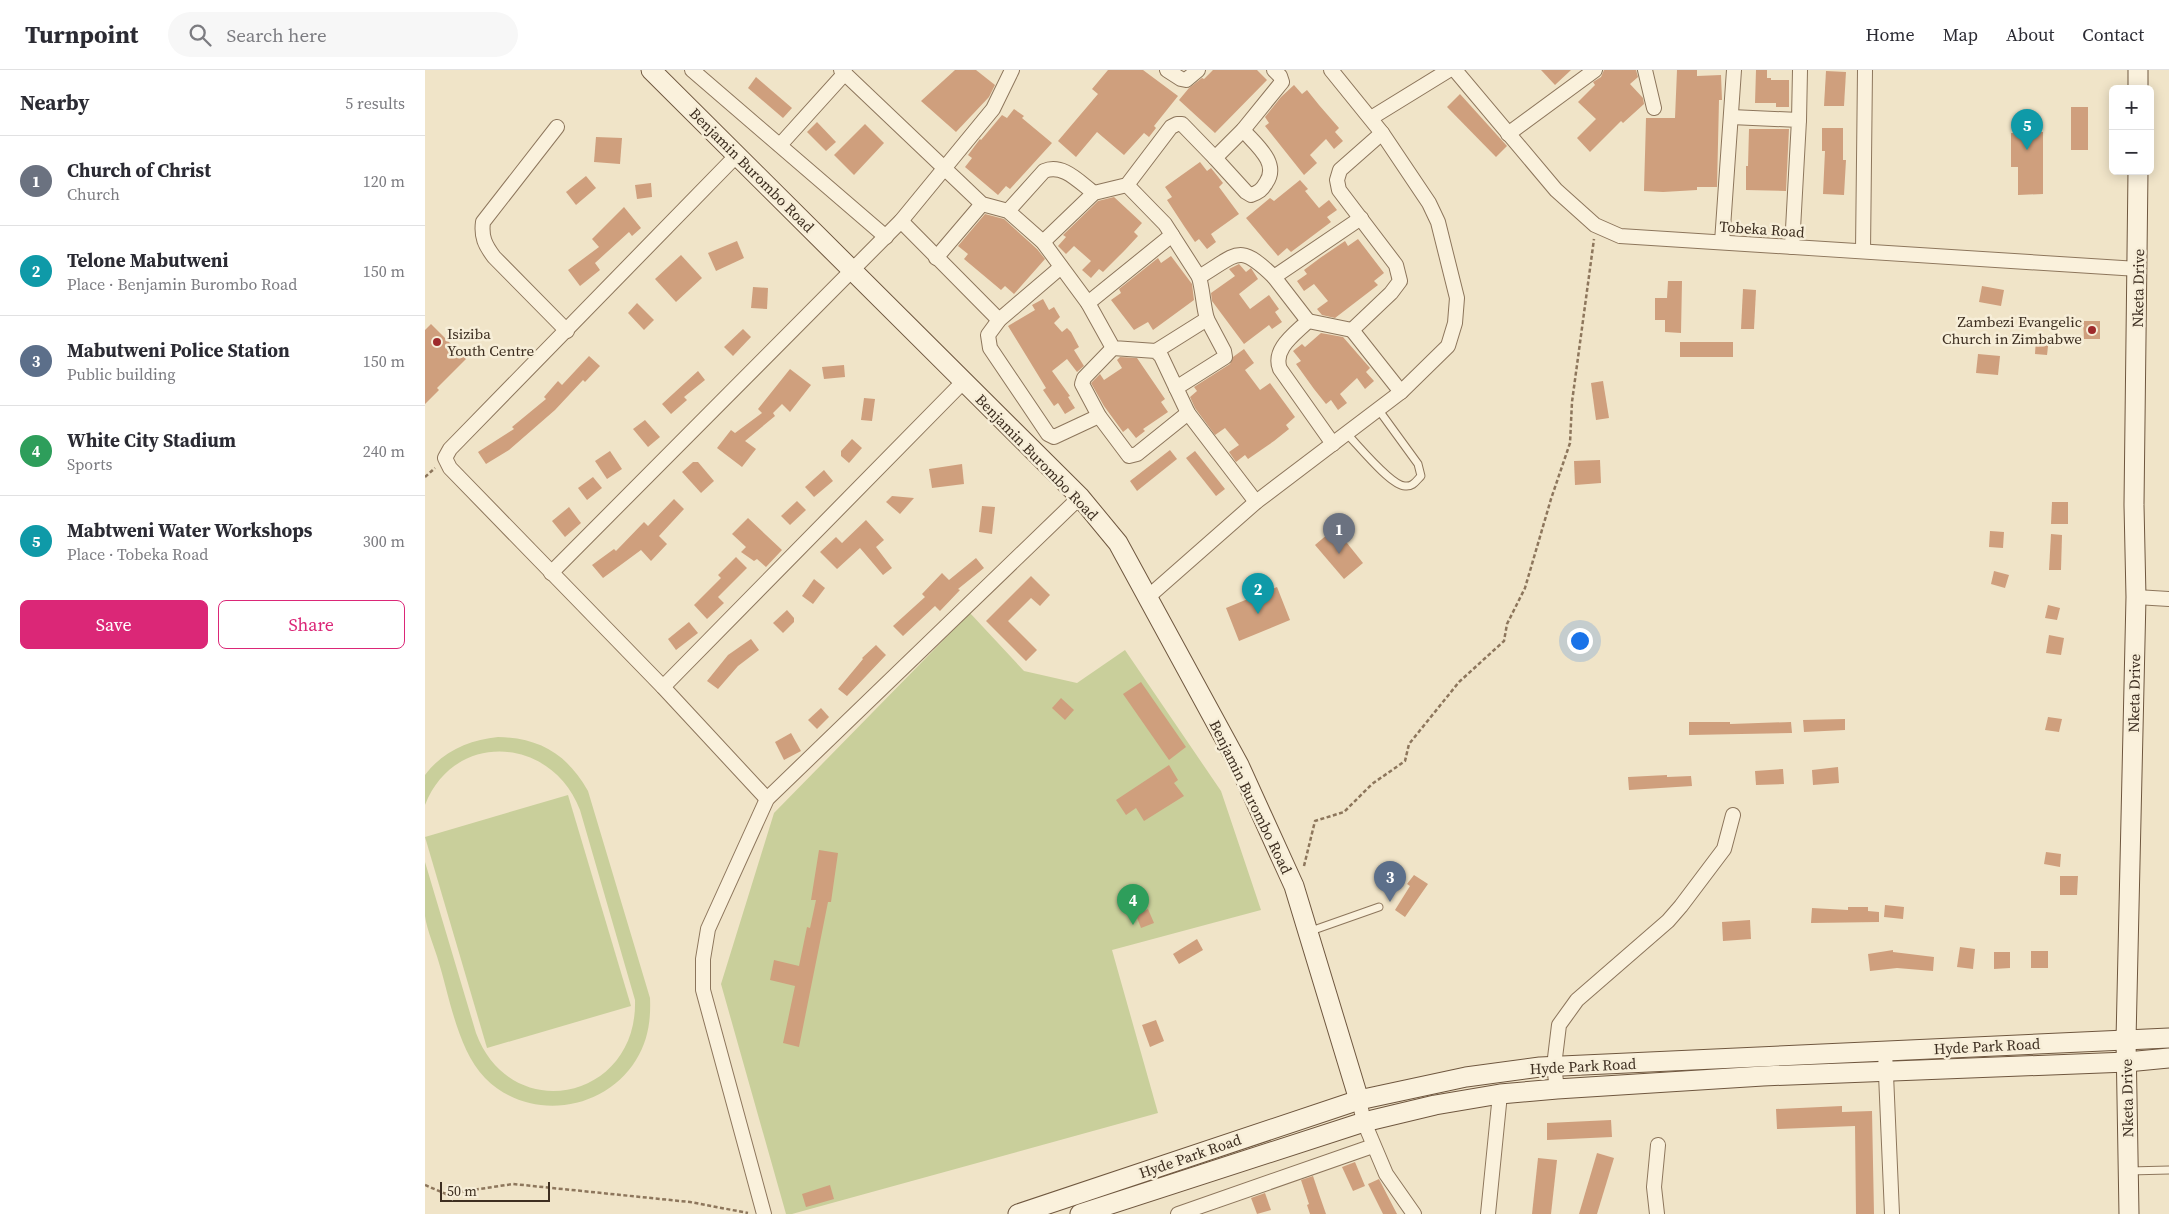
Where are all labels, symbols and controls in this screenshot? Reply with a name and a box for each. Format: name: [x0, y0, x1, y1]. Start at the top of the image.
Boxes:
search box: [168, 12, 518, 57]
text: Turnpoint: [25, 18, 138, 51]
icon: search: [186, 21, 214, 49]
text: Search here: [226, 22, 327, 48]
text: Home: [1866, 22, 1915, 47]
text: Map: [1943, 22, 1978, 47]
text: About: [2006, 22, 2054, 47]
text: Contact: [2082, 22, 2144, 47]
map controls: [2109, 85, 2154, 175]
button: +: [2109, 85, 2154, 130]
text: Nearby: [20, 88, 90, 117]
text: 5 results: [345, 92, 405, 114]
street label: Benjamin Burombo Road: [685, 103, 819, 237]
pin: 5: [2011, 109, 2043, 150]
button: −: [2109, 130, 2154, 175]
text: Church of Christ: [67, 157, 211, 183]
text: 1: [32, 170, 40, 192]
text: 120 m: [363, 170, 405, 192]
text: Church: [67, 183, 120, 205]
street label: Tobeka Road: [1719, 216, 1806, 242]
text: Telone Mabutweni: [67, 247, 229, 273]
street label: Nketa Drive: [2127, 248, 2149, 328]
text: 2: [32, 260, 40, 282]
text: 150 m: [363, 260, 405, 282]
text: Place · Benjamin Burombo Road: [67, 273, 297, 295]
place label: Zambezi Evangelic Church in Zimbabwe: [1942, 311, 2082, 349]
place label: Isiziba Youth Centre: [447, 323, 535, 361]
marker: Zambezi Evangelic Church in Zimbabwe: [2086, 324, 2098, 336]
marker: Isiziba Youth Centre: [431, 336, 443, 348]
text: Mabutweni Police Station: [67, 337, 290, 363]
text: 3: [32, 350, 40, 372]
text: 150 m: [363, 350, 405, 372]
text: Public building: [67, 363, 176, 385]
street label: Benjamin Burombo Road: [971, 389, 1103, 525]
text: White City Stadium: [67, 427, 236, 453]
text: 4: [32, 440, 40, 462]
text: 240 m: [363, 440, 405, 462]
text: Sports: [67, 453, 112, 475]
pin: 1: [1323, 513, 1355, 554]
text: Mabtweni Water Workshops: [67, 517, 312, 543]
text: 5: [32, 530, 40, 552]
text: 300 m: [363, 530, 405, 552]
text: Place · Tobeka Road: [67, 543, 208, 565]
pin: 2: [1242, 573, 1274, 614]
button: Save: [20, 600, 208, 649]
button: Share: [218, 600, 405, 649]
your location: [1567, 628, 1593, 654]
street label: Nketa Drive: [2123, 653, 2145, 733]
street label: Benjamin Burombo Road: [1205, 717, 1298, 878]
pin: 3: [1374, 861, 1406, 902]
pin: 4: [1117, 884, 1149, 925]
street label: Hyde Park Road: [1933, 1033, 2041, 1059]
street label: Hyde Park Road: [1529, 1053, 1637, 1079]
street label: Nketa Drive: [2116, 1058, 2138, 1138]
street label: Hyde Park Road: [1136, 1129, 1244, 1183]
scale bar: [440, 1179, 550, 1202]
text: 50 m: [447, 1181, 477, 1201]

